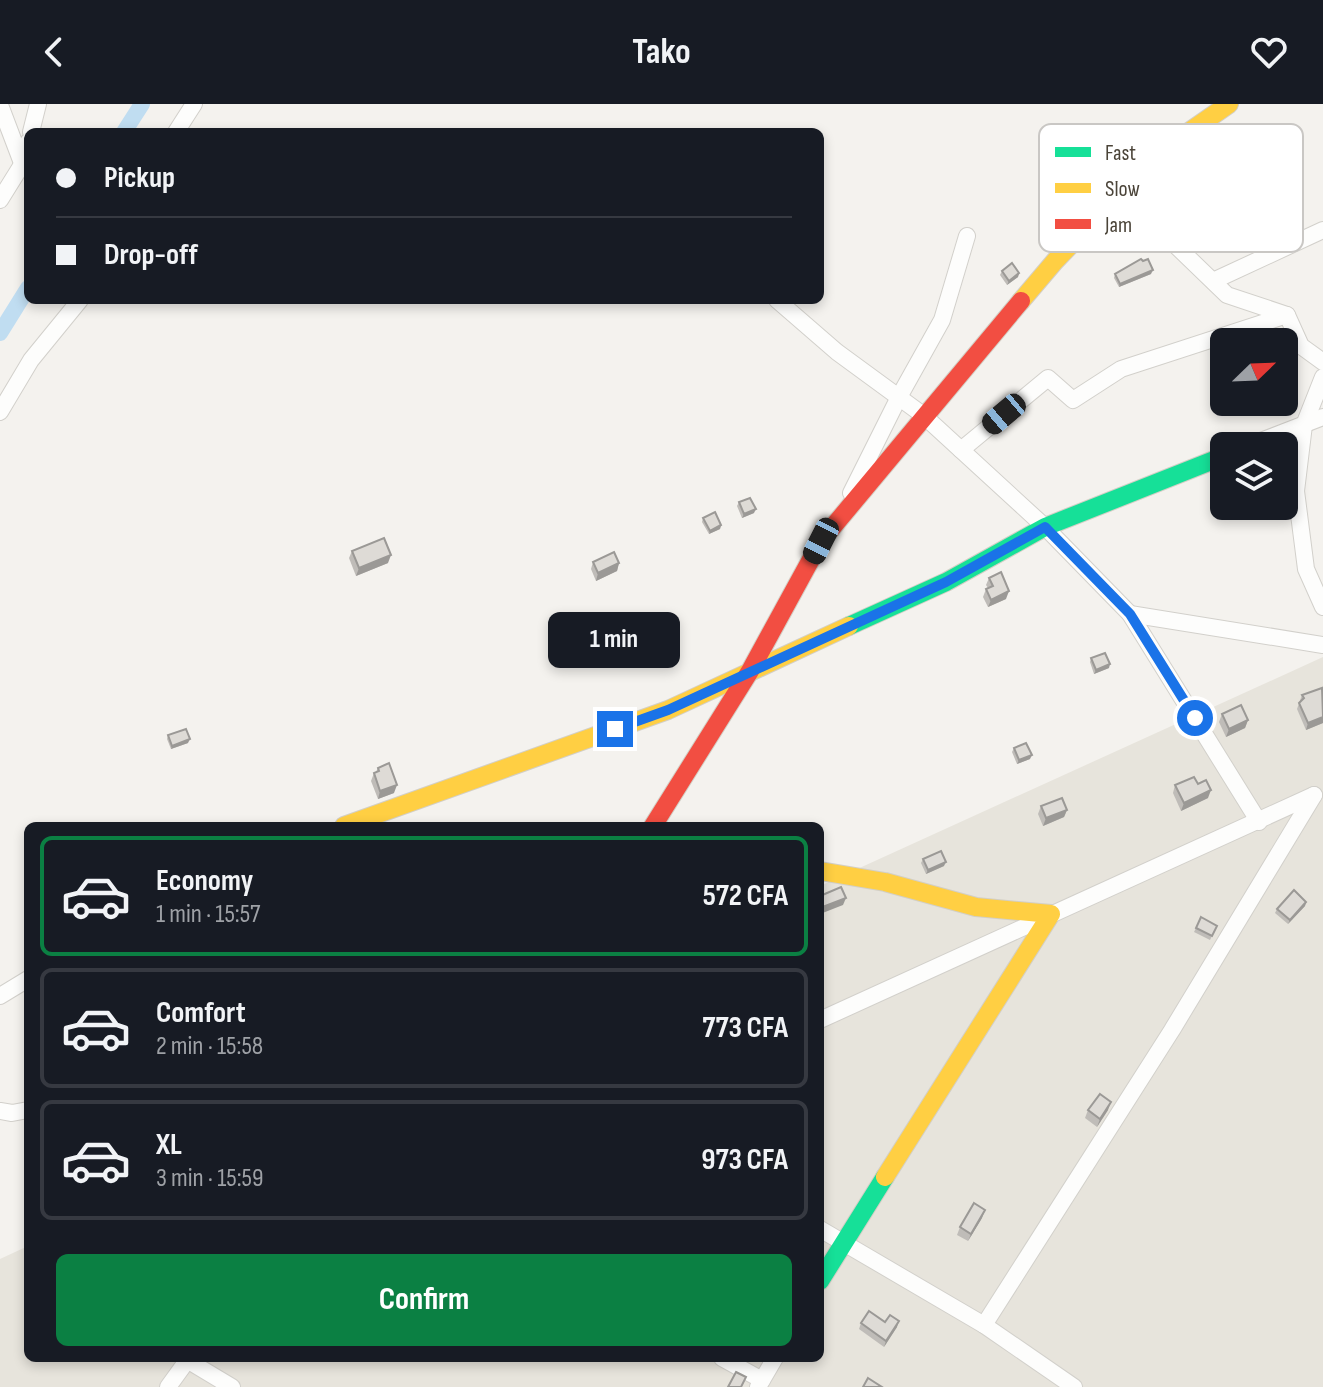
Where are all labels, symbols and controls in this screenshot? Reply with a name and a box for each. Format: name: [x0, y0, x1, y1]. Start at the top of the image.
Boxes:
icon: back: [32, 30, 76, 74]
icon: heart: [1247, 30, 1291, 74]
text: Tako: [632, 31, 691, 74]
legend: [1039, 124, 1303, 252]
text: Fast: [1105, 140, 1136, 167]
text: Pickup: [104, 160, 175, 196]
text: Slow: [1105, 176, 1140, 203]
text: Jam: [1104, 212, 1132, 239]
text: Drop-off: [104, 237, 198, 273]
north arrow: [1210, 328, 1298, 416]
map controls: [1210, 328, 1298, 520]
car: [978, 389, 1030, 439]
button: layers: [1210, 432, 1298, 520]
car: [799, 514, 843, 568]
callout: 1 min: [549, 613, 681, 669]
text: 1 min: [590, 624, 638, 655]
route start: [1177, 700, 1213, 736]
route end: [597, 711, 633, 747]
icon: car: [60, 860, 132, 932]
text: Economy: [156, 863, 253, 899]
text: 572 CFA: [703, 878, 788, 914]
text: 1 min · 15:57: [156, 899, 261, 930]
icon: car: [60, 992, 132, 1064]
text: Comfort: [156, 995, 246, 1031]
text: 773 CFA: [702, 1010, 788, 1046]
text: 2 min · 15:58: [156, 1031, 263, 1062]
icon: car: [60, 1124, 132, 1196]
text: XL: [156, 1127, 182, 1163]
text: 973 CFA: [701, 1142, 788, 1178]
text: 3 min · 15:59: [156, 1163, 264, 1194]
button: Confirm: [56, 1254, 792, 1346]

